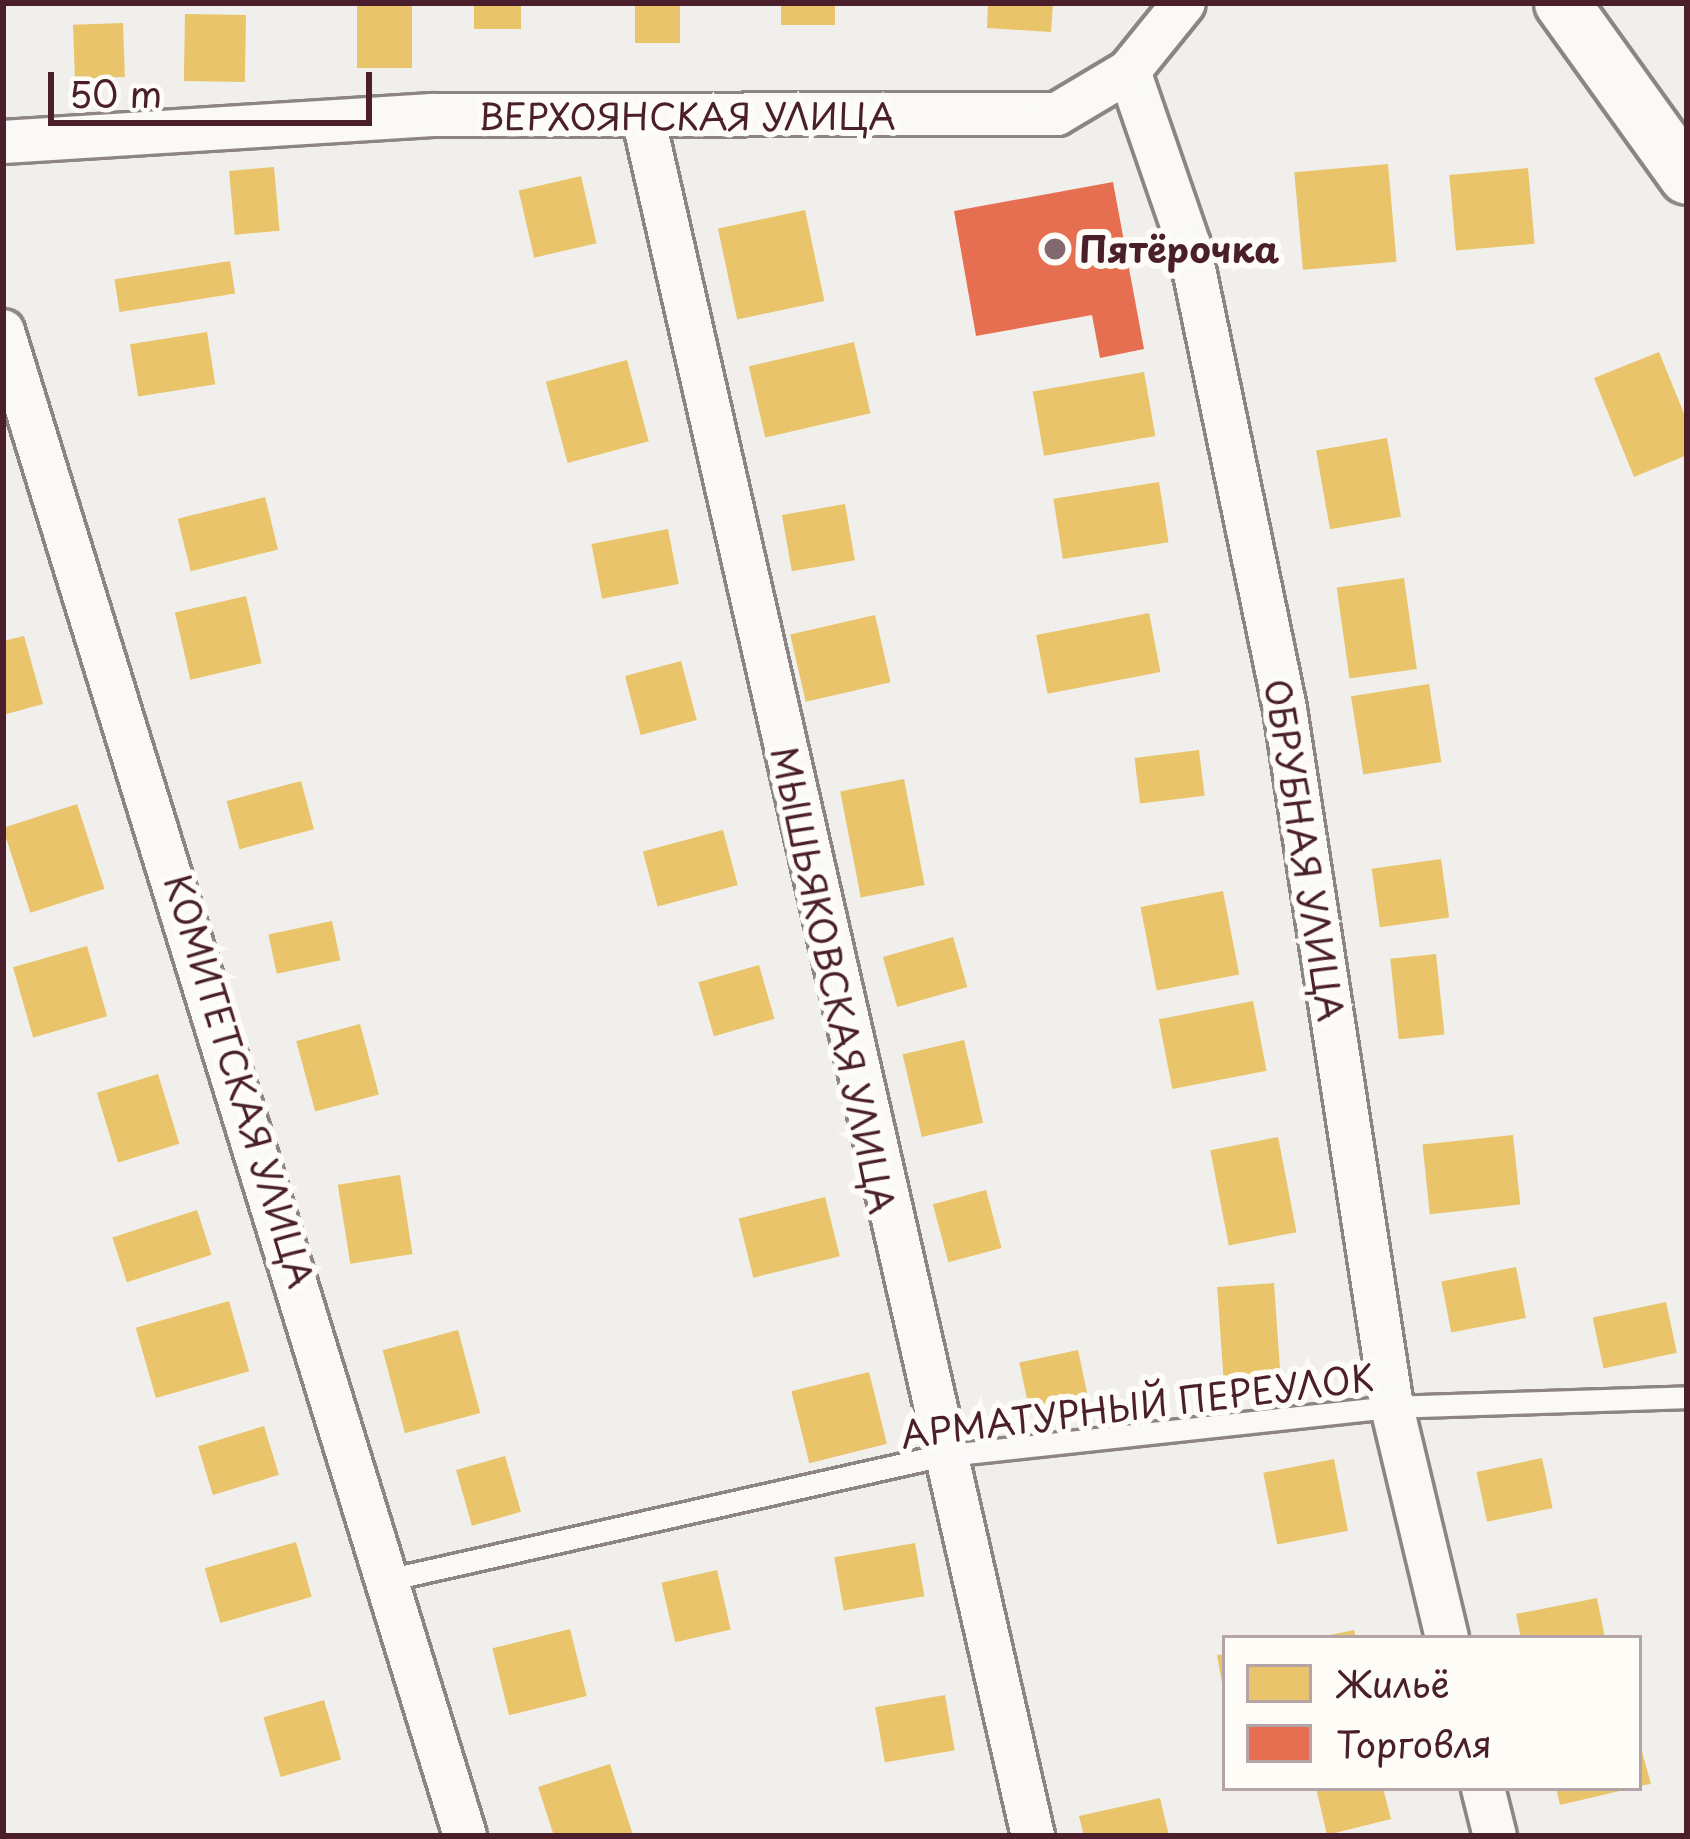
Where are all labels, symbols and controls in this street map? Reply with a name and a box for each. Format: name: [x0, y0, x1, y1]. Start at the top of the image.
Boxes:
scale bar: [54, 48, 378, 122]
text: 50 m: [69, 66, 162, 120]
street label: ВЕРХОЯНСКАЯ УЛИЦА: [477, 94, 897, 138]
place label: Пятёрочка: [1079, 227, 1279, 271]
marker: Пятёрочка: [1042, 236, 1068, 262]
street label: ОБРУБНАЯ УЛИЦА: [1257, 676, 1353, 1024]
street label: МЫШЬЯКОВСКАЯ УЛИЦА: [763, 743, 905, 1217]
street label: КОМИТЕТСКАЯ УЛИЦА: [157, 869, 323, 1293]
street label: АРМАТУРНЫЙ ПЕРЕУЛОК: [897, 1354, 1377, 1456]
legend: [1222, 1635, 1642, 1791]
text: Жильё: [1336, 1656, 1450, 1710]
text: Торговля: [1336, 1716, 1492, 1770]

